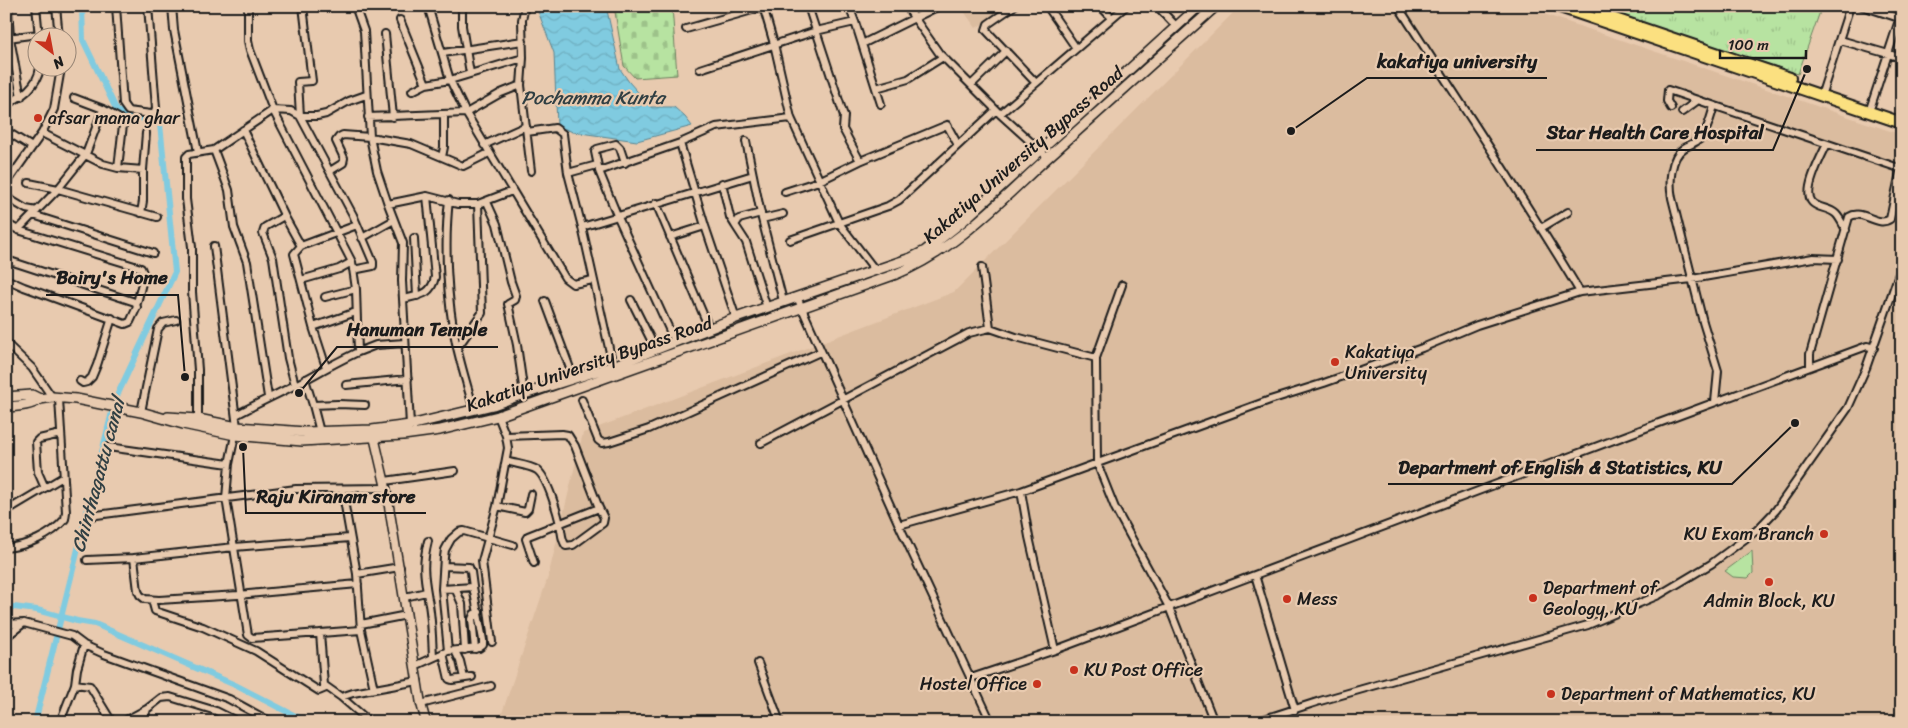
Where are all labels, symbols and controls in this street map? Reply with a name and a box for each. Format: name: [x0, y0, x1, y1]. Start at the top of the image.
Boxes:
north arrow: [28, 28, 78, 78]
scale bar: [1720, 28, 1807, 60]
text: 100 m: [1728, 32, 1769, 58]
callout: kakatiya university: [1367, 44, 1547, 78]
text: kakatiya university: [1376, 45, 1538, 78]
text: N: [48, 49, 70, 76]
street label: Kakatiya University Bypass Road: [915, 57, 1132, 252]
water label: Pochamma Kunta: [522, 81, 667, 114]
place label: afsar mama ghar: [48, 102, 181, 134]
marker: afsar mama ghar: [32, 112, 44, 124]
callout: Star Health Care Hospital: [1536, 116, 1773, 150]
text: Star Health Care Hospital: [1545, 116, 1765, 149]
callout: Bairy's Home: [46, 261, 178, 295]
text: Bairy's Home: [56, 261, 168, 294]
street label: Kakatiya University Bypass Road: [462, 306, 718, 421]
callout: Hanuman Temple: [337, 313, 498, 347]
text: Hanuman Temple: [345, 313, 488, 346]
place label: Kakatiya University: [1345, 336, 1428, 389]
marker: Kakatiya University: [1329, 356, 1341, 368]
water label: Chinthagattu canal: [62, 390, 136, 556]
callout: Department of English & Statistics, KU: [1388, 450, 1732, 484]
text: Department of English & Statistics, KU: [1398, 451, 1723, 484]
callout: Raju Kiranam store: [246, 479, 426, 513]
text: Raju Kiranam store: [255, 480, 416, 513]
place label: KU Exam Branch: [1684, 518, 1814, 550]
marker: KU Exam Branch: [1818, 528, 1830, 540]
place label: Department of Geology, KU: [1543, 572, 1660, 625]
marker: Admin Block, KU: [1763, 576, 1775, 588]
place label: Mess: [1297, 583, 1338, 615]
place label: Admin Block, KU: [1702, 585, 1836, 617]
marker: Department of Geology, KU: [1527, 592, 1539, 604]
marker: Mess: [1281, 593, 1293, 605]
place label: KU Post Office: [1084, 654, 1203, 686]
marker: KU Post Office: [1068, 664, 1080, 676]
place label: Hostel Office: [920, 668, 1027, 700]
marker: Hostel Office: [1031, 678, 1043, 690]
place label: Department of Mathematics, KU: [1561, 678, 1816, 710]
marker: Department of Mathematics, KU: [1545, 688, 1557, 700]

